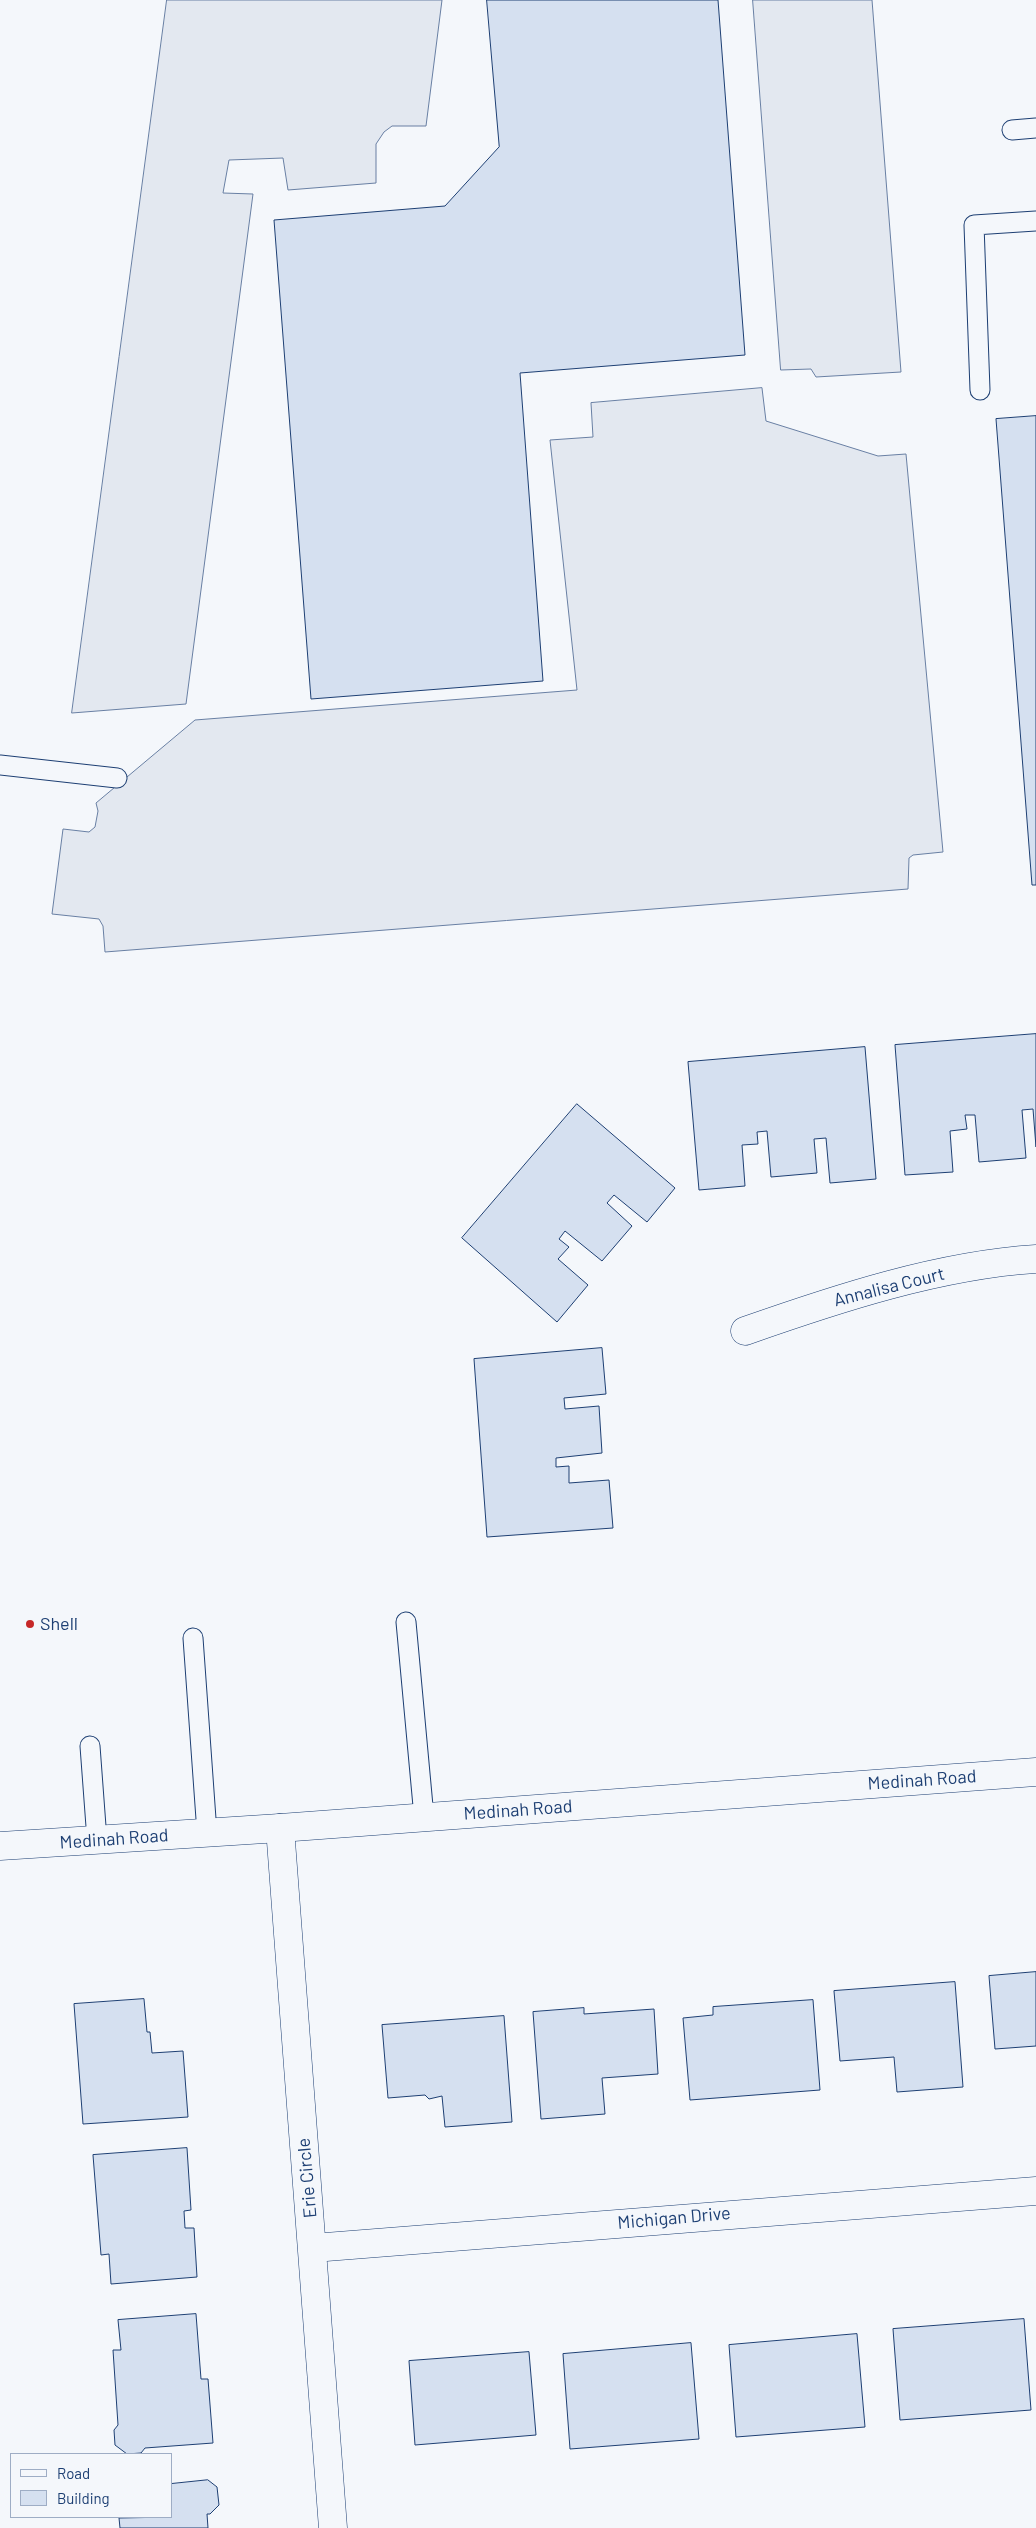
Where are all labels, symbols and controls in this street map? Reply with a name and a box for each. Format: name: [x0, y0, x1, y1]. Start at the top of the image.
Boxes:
street label: Annalisa Court: [831, 1263, 947, 1311]
place label: Shell: [40, 1613, 78, 1635]
marker: Shell: [24, 1618, 36, 1630]
street label: Medinah Road: [867, 1765, 977, 1795]
street label: Medinah Road: [463, 1795, 573, 1825]
street label: Medinah Road: [59, 1824, 169, 1854]
street label: Erie Circle: [293, 2137, 321, 2219]
street label: Michigan Drive: [617, 2202, 731, 2234]
legend: [10, 2453, 172, 2518]
text: Road: [57, 2464, 90, 2482]
text: Building: [57, 2489, 110, 2507]

